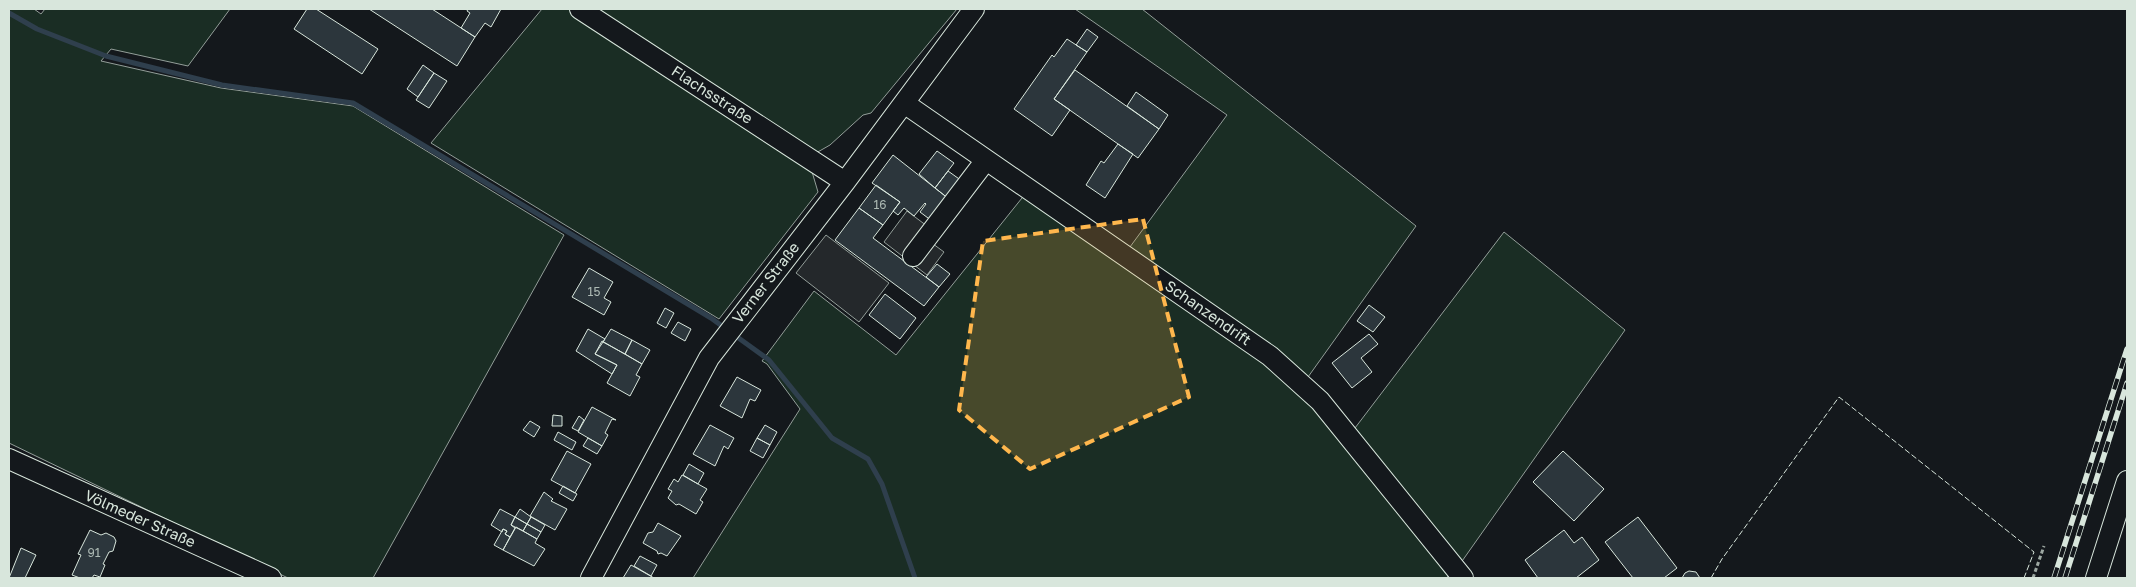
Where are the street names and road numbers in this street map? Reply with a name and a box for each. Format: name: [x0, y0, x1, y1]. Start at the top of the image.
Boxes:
street label: Flachsstraße: [669, 61, 757, 127]
street label: Verner Straße: [728, 238, 803, 327]
street label: Schanzendrift: [1162, 276, 1255, 349]
street label: Völmeder Straße: [82, 486, 199, 551]

